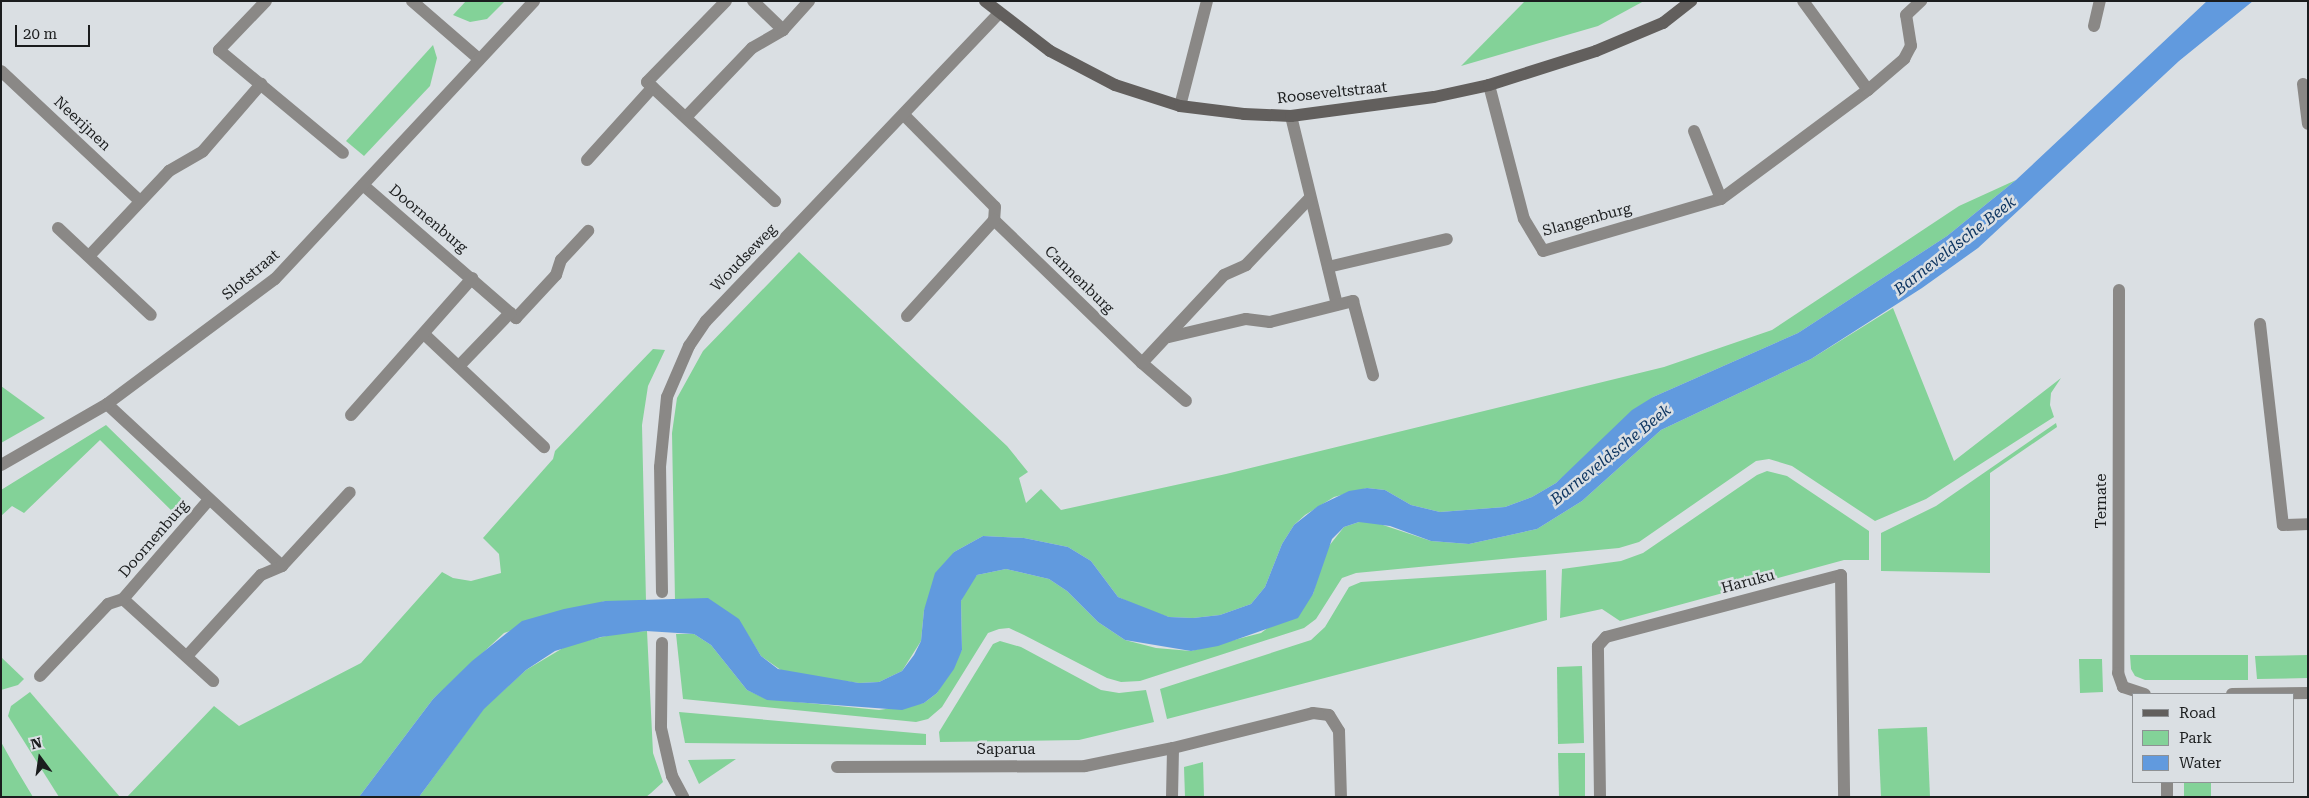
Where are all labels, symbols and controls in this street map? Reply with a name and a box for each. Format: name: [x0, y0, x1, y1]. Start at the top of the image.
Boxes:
scale bar: [18, 15, 92, 47]
text: 20 m: [23, 25, 57, 43]
street label: Rooseveltstraat: [1276, 78, 1388, 108]
street label: Neerijnen: [50, 93, 114, 155]
street label: Doornenburg: [385, 181, 471, 257]
water label: Barneveldsche Beek: [1890, 193, 2020, 299]
street label: Slangenburg: [1541, 200, 1633, 240]
street label: Woudseweg: [707, 221, 781, 295]
street label: Cannenburg: [1041, 242, 1117, 318]
street label: Slotstraat: [219, 246, 283, 304]
water label: Barneveldsche Beek: [1547, 401, 1675, 509]
street label: Ternate: [2093, 474, 2111, 528]
street label: Doornenburg: [115, 496, 193, 582]
street label: Haruku: [1719, 566, 1777, 598]
legend: [2132, 693, 2294, 783]
text: Road: [2179, 704, 2216, 722]
text: Park: [2179, 729, 2212, 747]
north arrow: [15, 733, 65, 783]
text: N: [29, 734, 44, 753]
street label: Saparua: [977, 741, 1035, 759]
text: Water: [2179, 754, 2221, 772]

